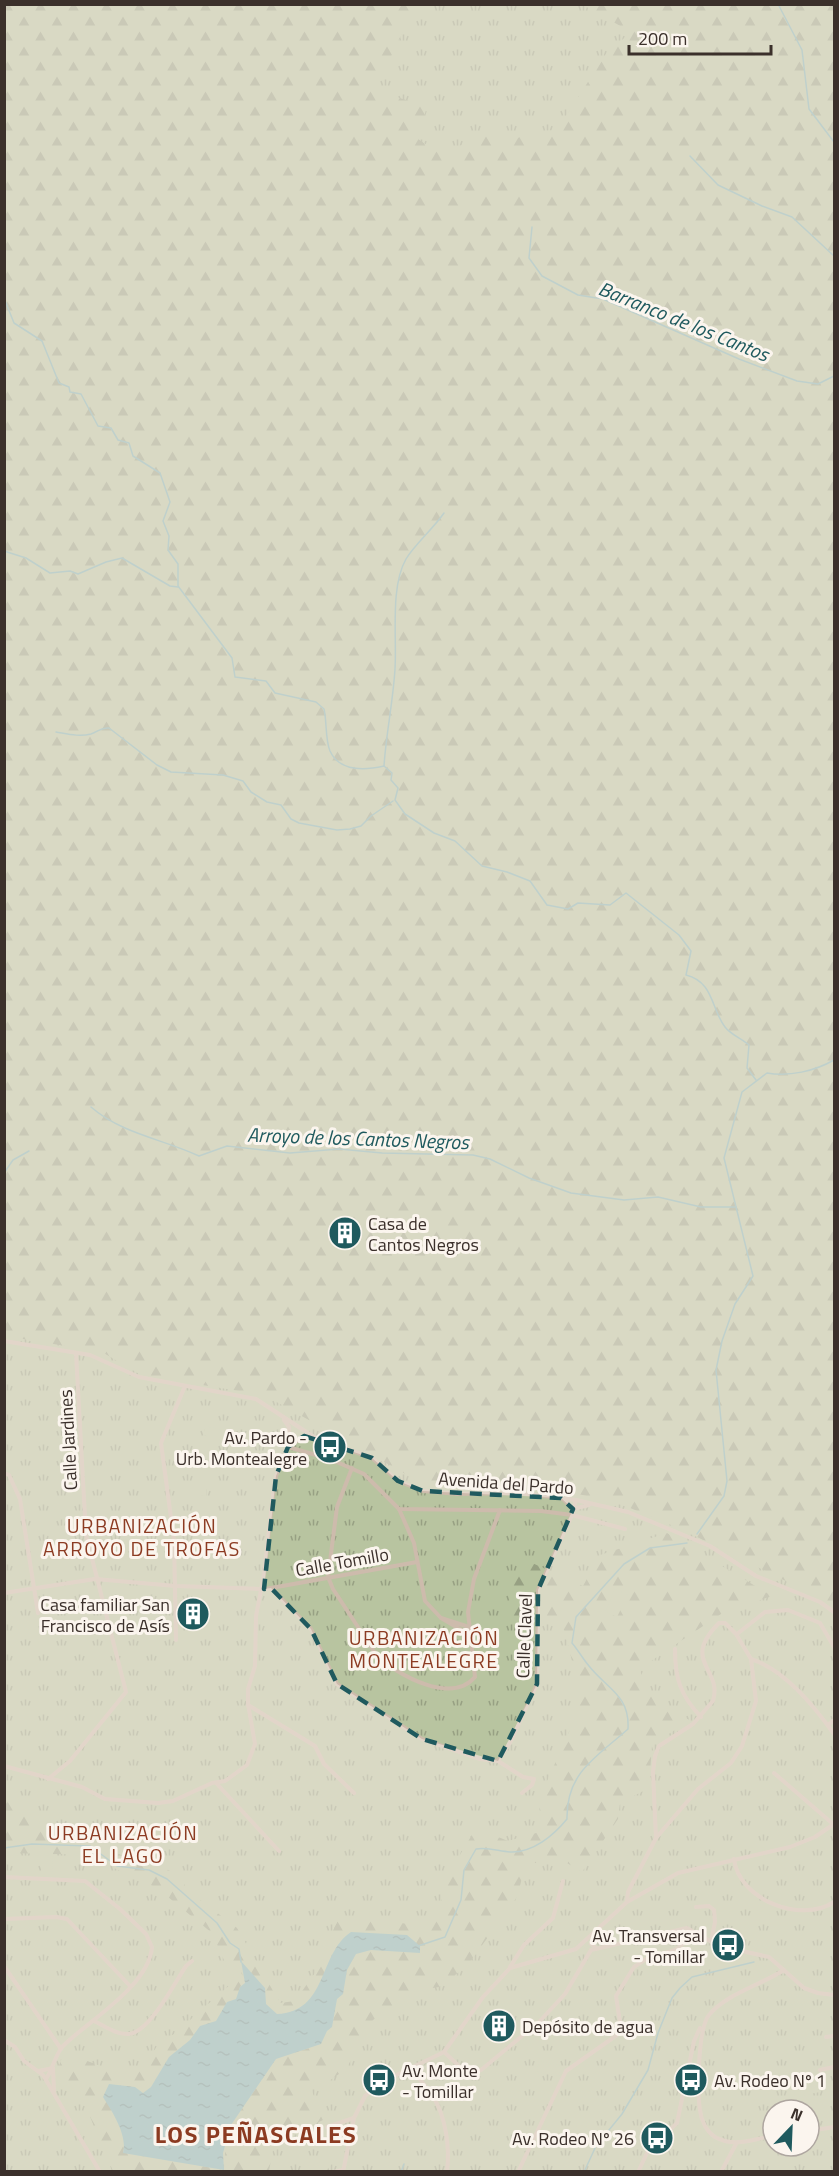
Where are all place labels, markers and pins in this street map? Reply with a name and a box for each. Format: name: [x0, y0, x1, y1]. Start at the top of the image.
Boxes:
place label: Casa de Cantos Negros: [368, 1210, 479, 1258]
building icon: Casa de Cantos Negros: [327, 1215, 363, 1251]
place label: Av. Pardo - Urb. Montealegre: [176, 1424, 307, 1472]
bus stop icon: Av. Pardo - Urb. Montealegre: [312, 1429, 348, 1465]
place label: Casa familiar San Francisco de Asís: [40, 1591, 170, 1639]
building icon: Casa familiar San Francisco de Asís: [175, 1596, 211, 1632]
place label: Av. Transversal - Tomillar: [592, 1922, 705, 1970]
bus stop icon: Av. Transversal - Tomillar: [710, 1927, 746, 1963]
building icon: Depósito de agua: [481, 2008, 517, 2044]
place label: Depósito de agua: [522, 2013, 653, 2040]
place label: Av. Monte - Tomillar: [402, 2057, 478, 2105]
bus stop icon: Av. Monte - Tomillar: [361, 2062, 397, 2098]
bus stop icon: Av. Rodeo Nº 1: [673, 2062, 709, 2098]
place label: Av. Rodeo Nº 1: [714, 2067, 826, 2094]
bus stop icon: Av. Rodeo Nº 26: [639, 2120, 675, 2156]
place label: Av. Rodeo Nº 26: [512, 2125, 634, 2152]

